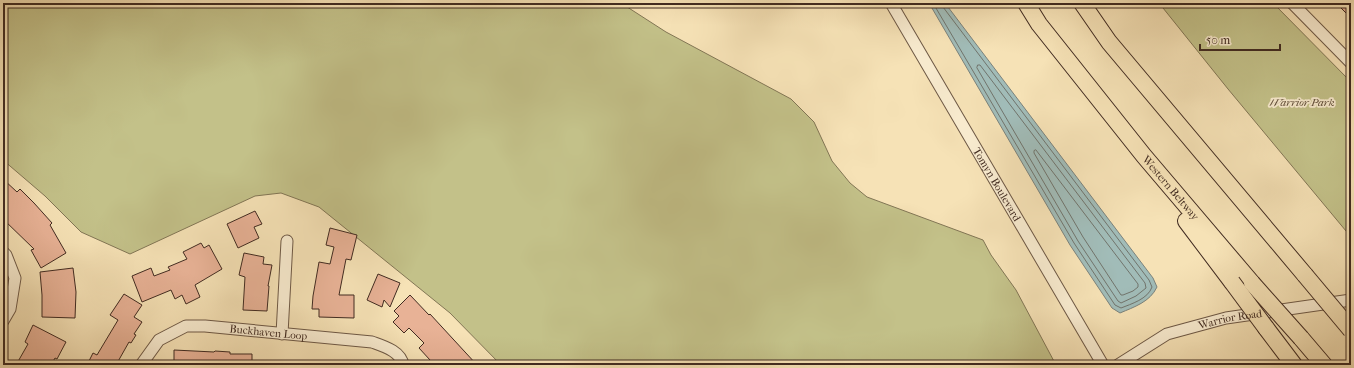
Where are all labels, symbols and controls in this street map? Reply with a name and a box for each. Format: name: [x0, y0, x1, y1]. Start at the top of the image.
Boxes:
scale bar: [1200, 26, 1280, 52]
text: 50 m: [1206, 33, 1230, 47]
park label: Warrior Park: [1269, 96, 1335, 109]
street label: Tomyn Boulevard: [970, 145, 1024, 225]
street label: Western Beltway: [1139, 152, 1202, 224]
street label: Warrior Road: [1196, 307, 1264, 332]
street label: Buckhaven Loop: [229, 322, 308, 343]

